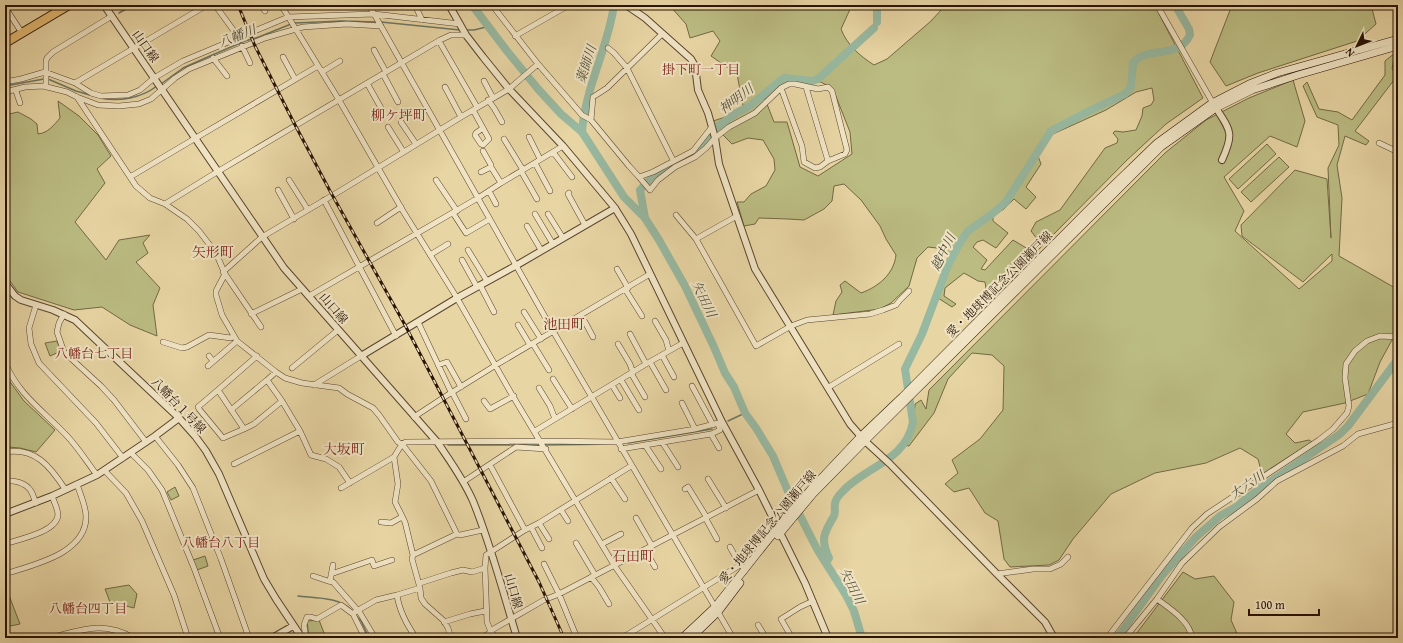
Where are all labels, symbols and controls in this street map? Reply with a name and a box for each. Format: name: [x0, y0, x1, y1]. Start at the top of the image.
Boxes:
water label: 八幡川: [215, 19, 260, 52]
street label: 山口線: [129, 26, 163, 66]
north arrow: [1337, 26, 1377, 66]
water label: 薬師川: [571, 41, 602, 85]
text: N: [1341, 44, 1358, 61]
district label: 掛下町一丁目: [662, 60, 740, 79]
water label: 神明川: [715, 78, 759, 118]
district label: 柳ケ坪町: [371, 105, 427, 125]
street label: 愛・地球博記念公園瀬戸線: [942, 227, 1056, 341]
water label: 越中川: [926, 229, 961, 274]
district label: 矢形町: [192, 242, 234, 262]
water label: 矢田川: [687, 277, 722, 322]
street label: 山口線: [316, 289, 352, 327]
district label: 池田町: [543, 314, 585, 334]
district label: 八幡台七丁目: [55, 344, 133, 363]
street label: 八幡台１号線: [148, 373, 210, 437]
district label: 大坂町: [323, 439, 365, 459]
water label: 大六川: [1226, 465, 1270, 504]
street label: 愛・地球博記念公園瀬戸線: [714, 466, 820, 588]
district label: 八幡台八丁目: [182, 533, 260, 552]
district label: 石田町: [612, 546, 654, 566]
water label: 矢田川: [835, 564, 870, 609]
street label: 山口線: [501, 571, 527, 611]
scale bar: [1249, 591, 1319, 617]
text: 100 m: [1255, 596, 1285, 613]
district label: 八幡台四丁目: [49, 599, 127, 618]

